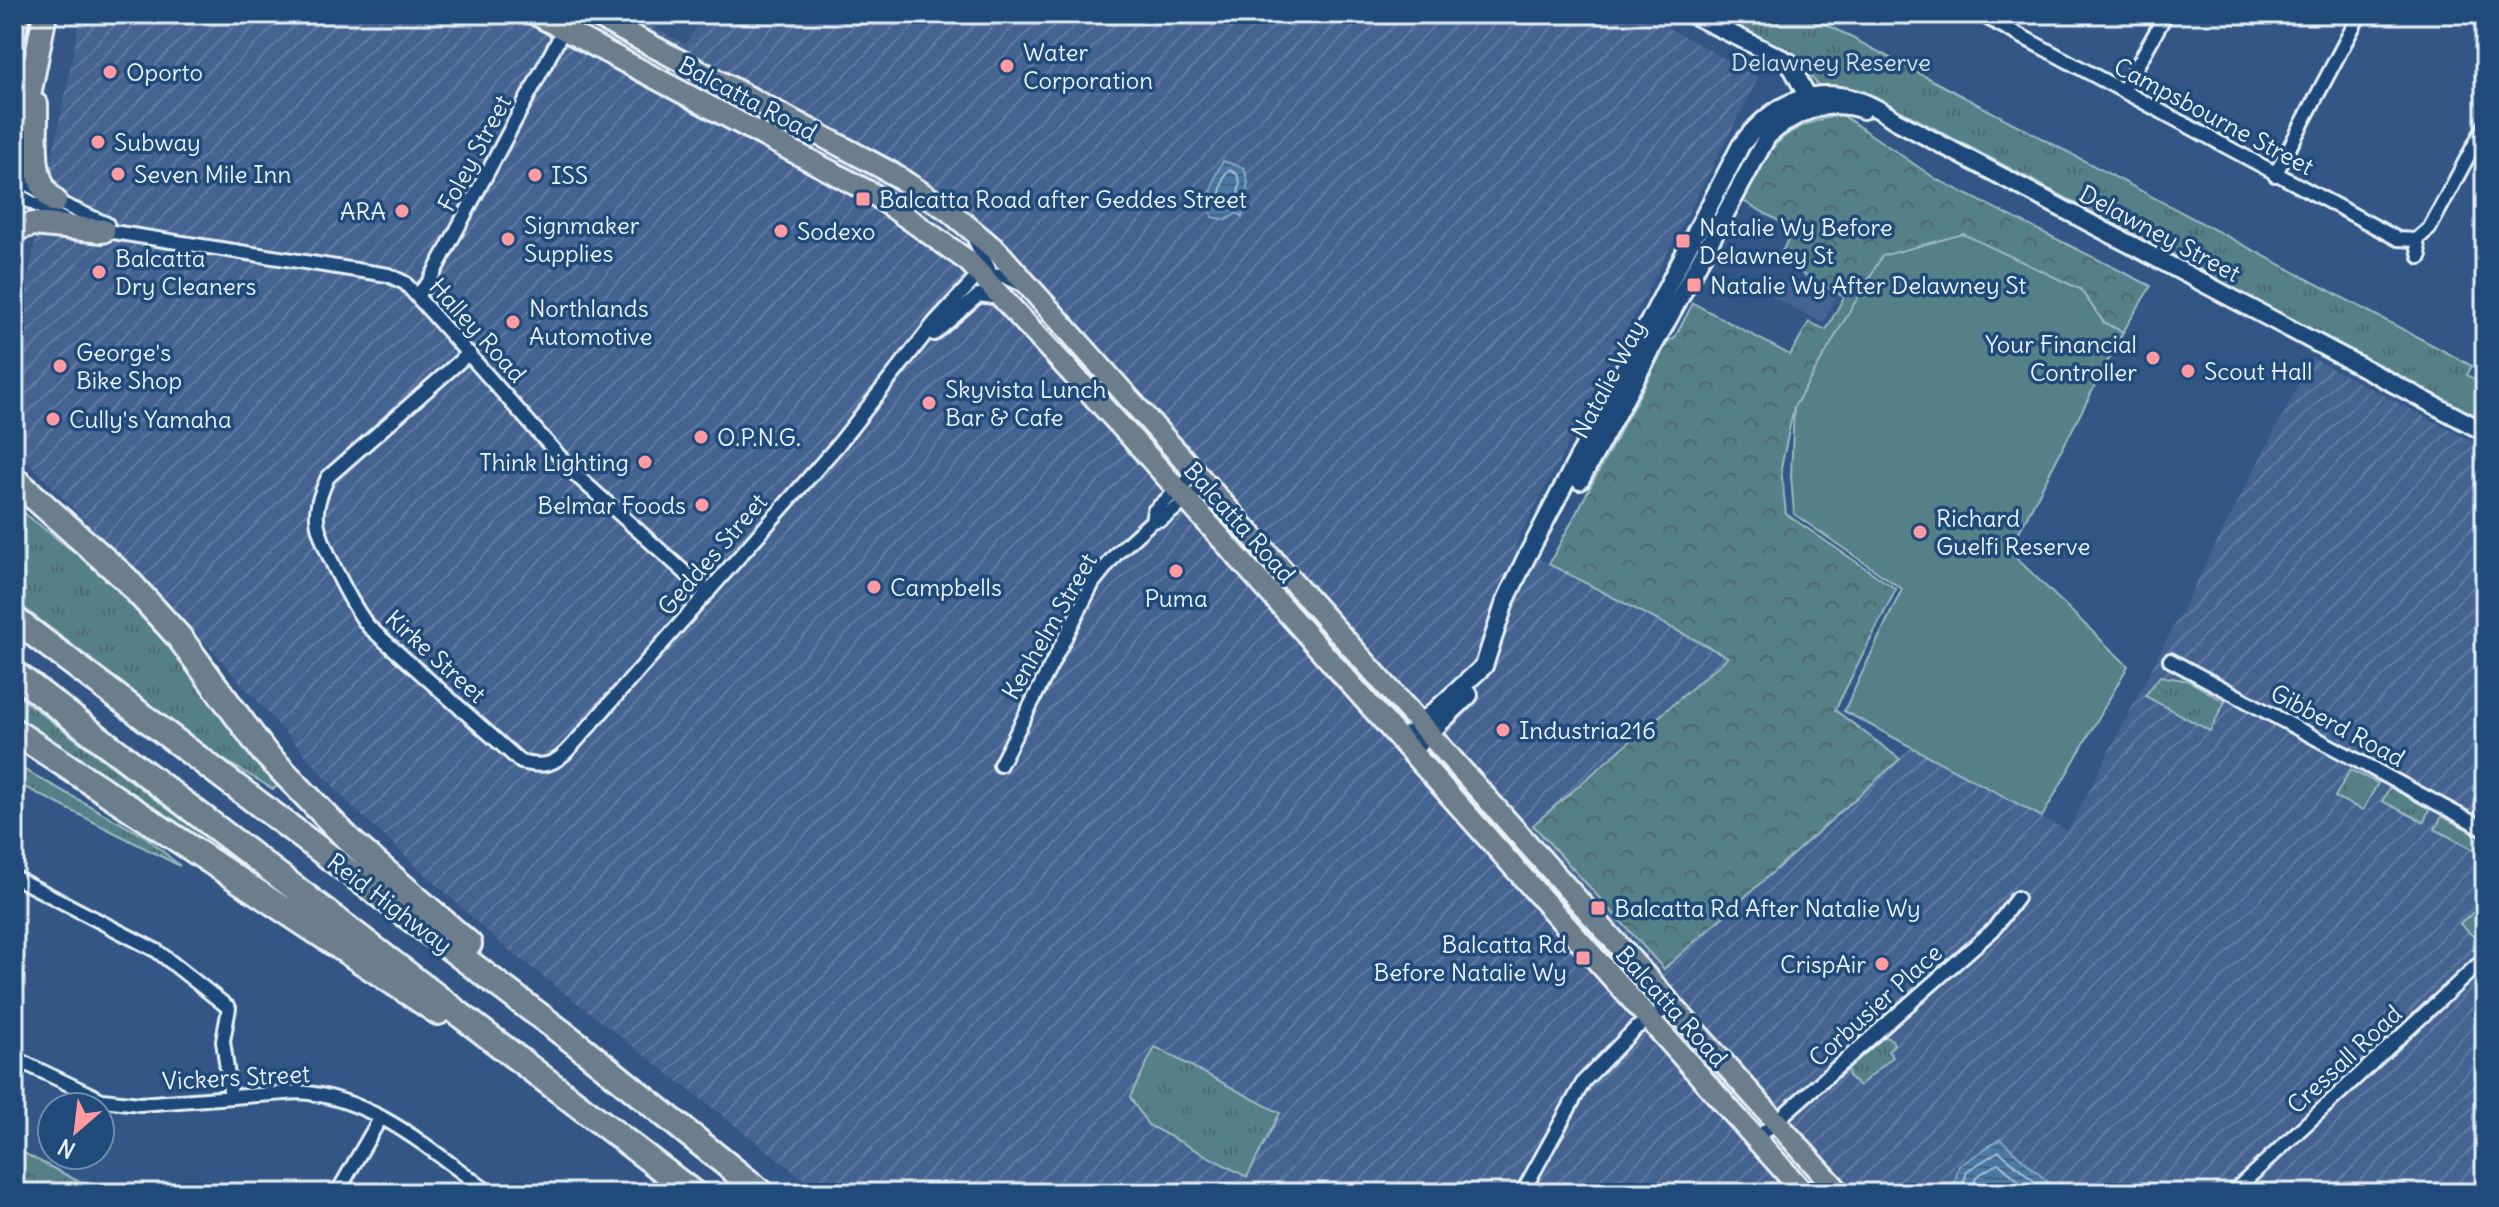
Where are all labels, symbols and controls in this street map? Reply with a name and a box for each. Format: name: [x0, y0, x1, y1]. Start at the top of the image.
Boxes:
place label: Water Corporation: [1023, 37, 1153, 95]
park label: Delawney Reserve: [1731, 47, 1931, 77]
street label: Balcatta Road: [674, 49, 822, 147]
street label: Campsbourne Street: [2109, 51, 2319, 181]
place label: Oporto: [126, 57, 203, 87]
marker: Water Corporation: [998, 57, 1016, 75]
marker: Oporto: [101, 63, 119, 81]
street label: Foley Street: [431, 90, 517, 216]
place label: Subway: [114, 127, 201, 157]
marker: Subway: [89, 133, 107, 151]
place label: Seven Mile Inn: [134, 159, 291, 189]
place label: ISS: [551, 160, 588, 190]
marker: Seven Mile Inn: [109, 165, 127, 183]
marker: ISS: [526, 166, 544, 184]
street label: Delawney Street: [2074, 178, 2246, 288]
place label: Balcatta Road after Geddes Street: [879, 184, 1247, 214]
marker: Balcatta Road after Geddes Street: [854, 190, 872, 208]
place label: ARA: [340, 196, 386, 226]
marker: ARA: [393, 202, 411, 220]
place label: Signmaker Supplies: [524, 210, 640, 268]
place label: Natalie Wy Before Delawney St: [1699, 212, 1893, 270]
place label: Sodexo: [797, 216, 876, 246]
marker: Sodexo: [772, 222, 790, 240]
marker: Signmaker Supplies: [499, 230, 517, 248]
marker: Natalie Wy Before Delawney St: [1674, 232, 1692, 250]
place label: Balcatta Dry Cleaners: [115, 243, 257, 301]
marker: Balcatta Dry Cleaners: [90, 263, 108, 281]
place label: Natalie Wy After Delawney St: [1710, 270, 2026, 300]
street label: Halley Road: [423, 272, 533, 388]
marker: Natalie Wy After Delawney St: [1685, 276, 1703, 294]
place label: Northlands Automotive: [529, 293, 652, 351]
marker: Northlands Automotive: [504, 313, 522, 331]
street label: Natalie Way: [1564, 315, 1652, 443]
place label: Your Financial Controller: [1985, 329, 2137, 387]
place label: George's Bike Shop: [76, 337, 182, 395]
marker: Your Financial Controller: [2144, 349, 2162, 367]
place label: Scout Hall: [2204, 356, 2312, 386]
marker: George's Bike Shop: [51, 357, 69, 375]
marker: Scout Hall: [2179, 362, 2197, 380]
place label: Skyvista Lunch Bar & Cafe: [945, 374, 1106, 432]
marker: Skyvista Lunch Bar & Cafe: [920, 394, 938, 412]
place label: Cully's Yamaha: [69, 404, 232, 434]
marker: Cully's Yamaha: [44, 410, 62, 428]
place label: O.P.N.G.: [717, 422, 801, 452]
marker: O.P.N.G.: [692, 428, 710, 446]
place label: Think Lighting: [479, 447, 629, 477]
marker: Think Lighting: [636, 453, 654, 471]
street label: Balcatta Road: [1178, 455, 1302, 589]
street label: Geddes Street: [651, 487, 773, 621]
place label: Belmar Foods: [537, 490, 686, 520]
marker: Belmar Foods: [693, 496, 711, 514]
place label: Richard Guelfi Reserve: [1936, 503, 2090, 561]
marker: Richard Guelfi Reserve: [1911, 523, 1929, 541]
street label: Kenhelm Street: [995, 547, 1103, 705]
marker: Puma: [1167, 562, 1185, 580]
place label: Campbells: [890, 572, 1002, 602]
marker: Campbells: [865, 578, 883, 596]
place label: Puma: [1144, 583, 1208, 613]
street label: Kirke Street: [380, 603, 492, 709]
street label: Gibberd Road: [2266, 677, 2410, 773]
place label: Industria216: [1519, 715, 1656, 745]
marker: Industria216: [1494, 721, 1512, 739]
street label: Reid Highway: [322, 846, 458, 960]
place label: Balcatta Rd After Natalie Wy: [1614, 893, 1921, 923]
marker: Balcatta Rd After Natalie Wy: [1589, 899, 1607, 917]
place label: Balcatta Rd Before Natalie Wy: [1373, 929, 1567, 987]
street label: Corbusier Place: [1802, 937, 1948, 1073]
street label: Balcatta Road: [1610, 939, 1734, 1073]
marker: Balcatta Rd Before Natalie Wy: [1574, 949, 1592, 967]
place label: CrispAir: [1780, 949, 1866, 979]
marker: CrispAir: [1873, 955, 1891, 973]
street label: Cressall Road: [2280, 998, 2408, 1120]
street label: Vickers Street: [161, 1058, 311, 1096]
north arrow: [36, 1091, 116, 1171]
text: N: [53, 1133, 80, 1165]

